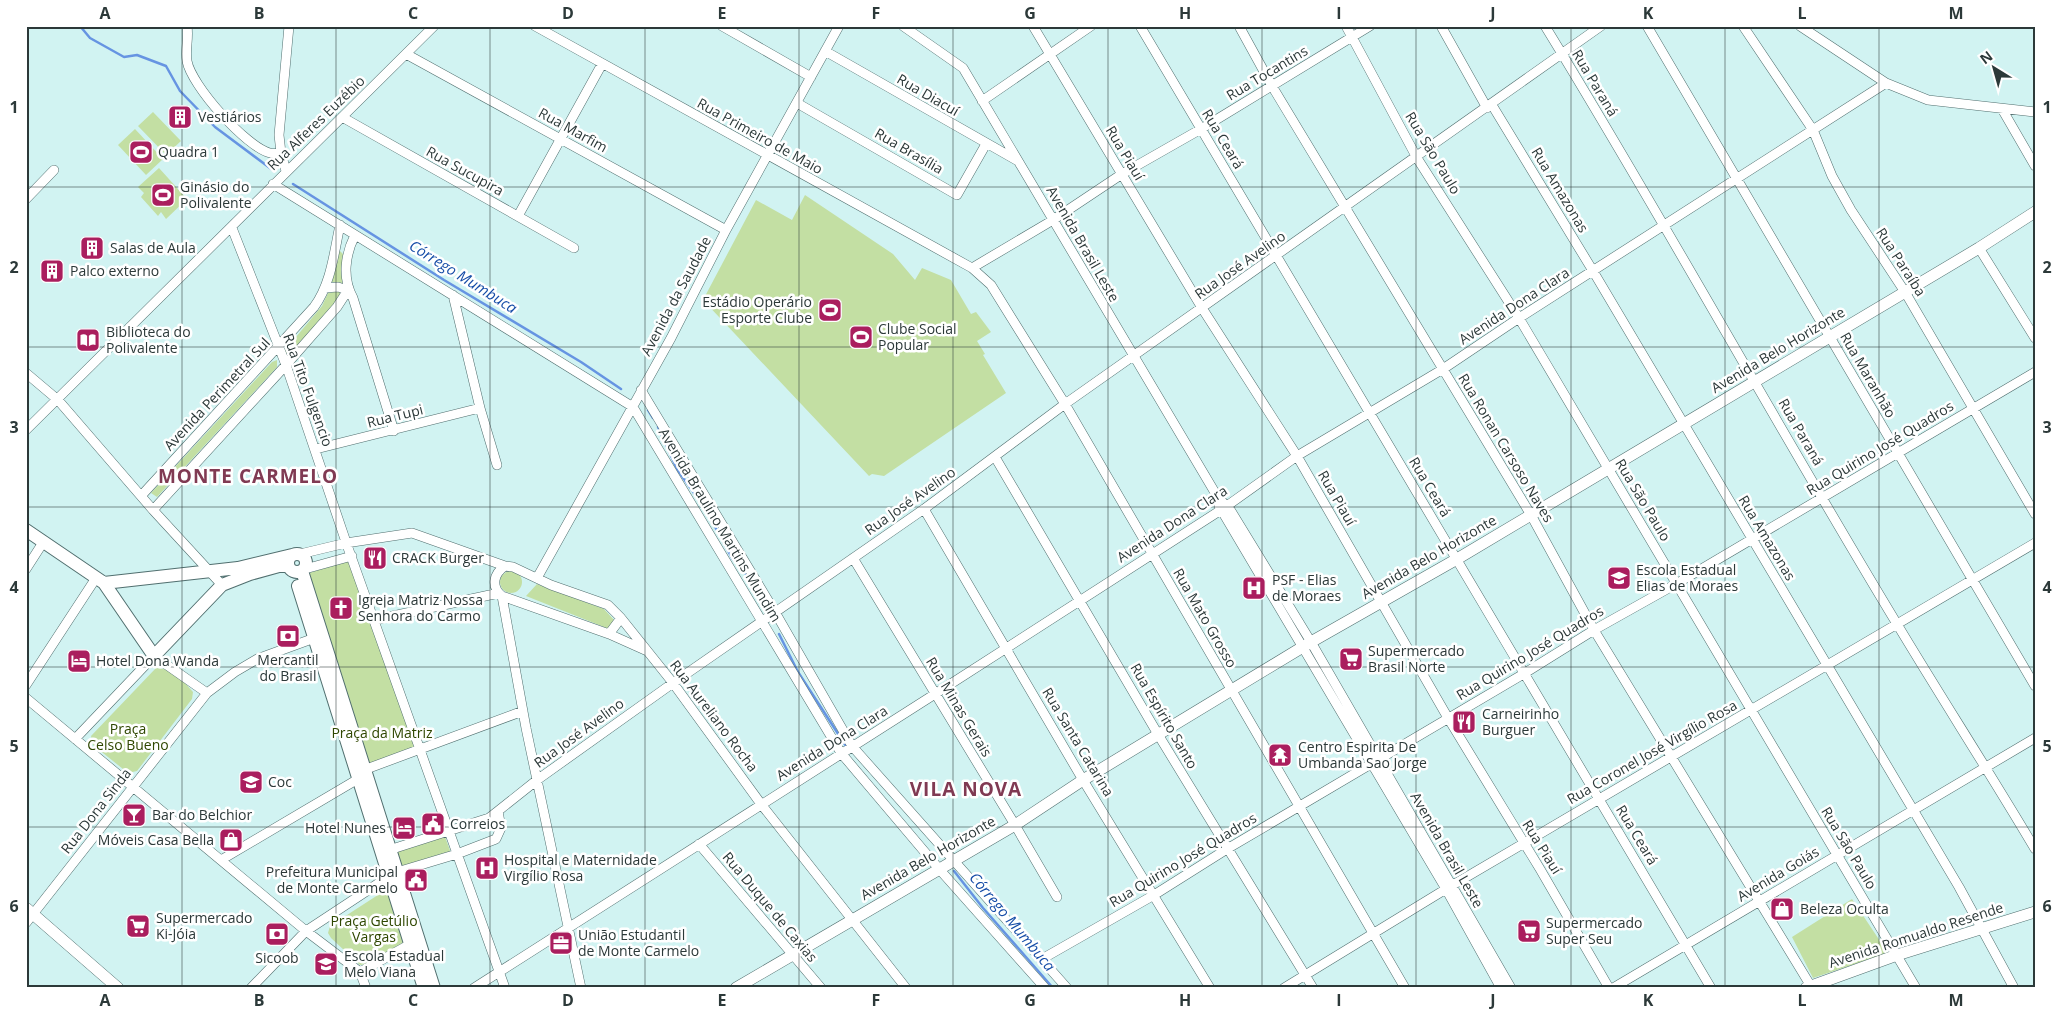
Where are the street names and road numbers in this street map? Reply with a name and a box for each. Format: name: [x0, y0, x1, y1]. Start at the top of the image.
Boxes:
street label: Rua Tocantins: [1223, 41, 1311, 104]
street label: Rua Paraná: [1568, 46, 1623, 120]
street label: Rua Diacuí: [894, 69, 963, 120]
street label: Rua Alferes Euzébio: [263, 71, 369, 174]
street label: Rua Primeiro de Maio: [694, 93, 826, 178]
street label: Rua Marfim: [535, 103, 611, 156]
street label: Rua Ceará: [1198, 105, 1249, 172]
street label: Rua São Paulo: [1401, 108, 1465, 197]
street label: Rua Piauí: [1102, 122, 1149, 184]
street label: Rua Brasília: [871, 123, 947, 178]
street label: Rua Sucupira: [423, 141, 507, 200]
street label: Rua Amazonas: [1527, 144, 1594, 236]
street label: Avenida Brasil Leste: [1043, 183, 1124, 305]
street label: Rua Paraíba: [1872, 224, 1931, 300]
street label: Rua José Avelino: [1191, 226, 1289, 303]
street label: Avenida da Saudade: [636, 233, 715, 359]
street label: Avenida Dona Clara: [1455, 263, 1573, 348]
street label: Avenida Belo Horizonte: [1707, 302, 1848, 397]
street label: Rua Maranhão: [1836, 328, 1901, 421]
street label: Rua Tito Fulgencio: [279, 331, 338, 449]
street label: Avenida Perimetral Sul: [159, 333, 274, 454]
street label: Rua Ronan Carsoso Naves: [1454, 370, 1559, 526]
street label: Rua Paraná: [1775, 395, 1828, 469]
street label: Rua Quirino José Quadros: [1803, 396, 1957, 499]
street label: Rua Tupi: [365, 399, 425, 432]
street label: Avenida Braulino Martins Mundim: [655, 424, 786, 625]
street label: Rua Ceará: [1405, 453, 1456, 520]
street label: Rua São Paulo: [1611, 455, 1675, 544]
street label: Rua José Avelino: [861, 462, 959, 539]
street label: Rua Piauí: [1314, 467, 1361, 529]
street label: Avenida Dona Clara: [1113, 481, 1231, 566]
street label: Rua Amazonas: [1734, 492, 1801, 584]
street label: Avenida Belo Horizonte: [1358, 510, 1500, 603]
street label: Rua Mato Grosso: [1169, 564, 1242, 671]
street label: Rua Quirino José Quadros: [1453, 601, 1607, 704]
street label: Rua Minas Gerais: [922, 653, 997, 760]
street label: Rua Aureliano Rocha: [666, 656, 763, 775]
street label: Rua Espírito Santo: [1126, 659, 1202, 772]
street label: Rua Santa Catarina: [1038, 684, 1119, 800]
street label: Rua José Avelino: [530, 694, 627, 772]
street label: Rua Coronel José Virgílio Rosa: [1563, 695, 1740, 808]
street label: Avenida Dona Clara: [772, 701, 891, 785]
street label: Rua Dona Sinda: [56, 764, 135, 857]
street label: Avenida Brasil Leste: [1407, 789, 1488, 911]
street label: Rua Ceará: [1612, 801, 1663, 868]
street label: Rua São Paulo: [1817, 803, 1881, 892]
street label: Rua Quirino José Quadros: [1106, 808, 1260, 911]
street label: Avenida Belo Horizonte: [857, 811, 999, 904]
street label: Rua Piauí: [1518, 816, 1567, 878]
street label: Avenida Goiás: [1733, 841, 1823, 906]
street label: Rua Duque de Caxias: [719, 848, 822, 966]
street label: Avenida Romualdo Resende: [1826, 897, 2006, 972]

